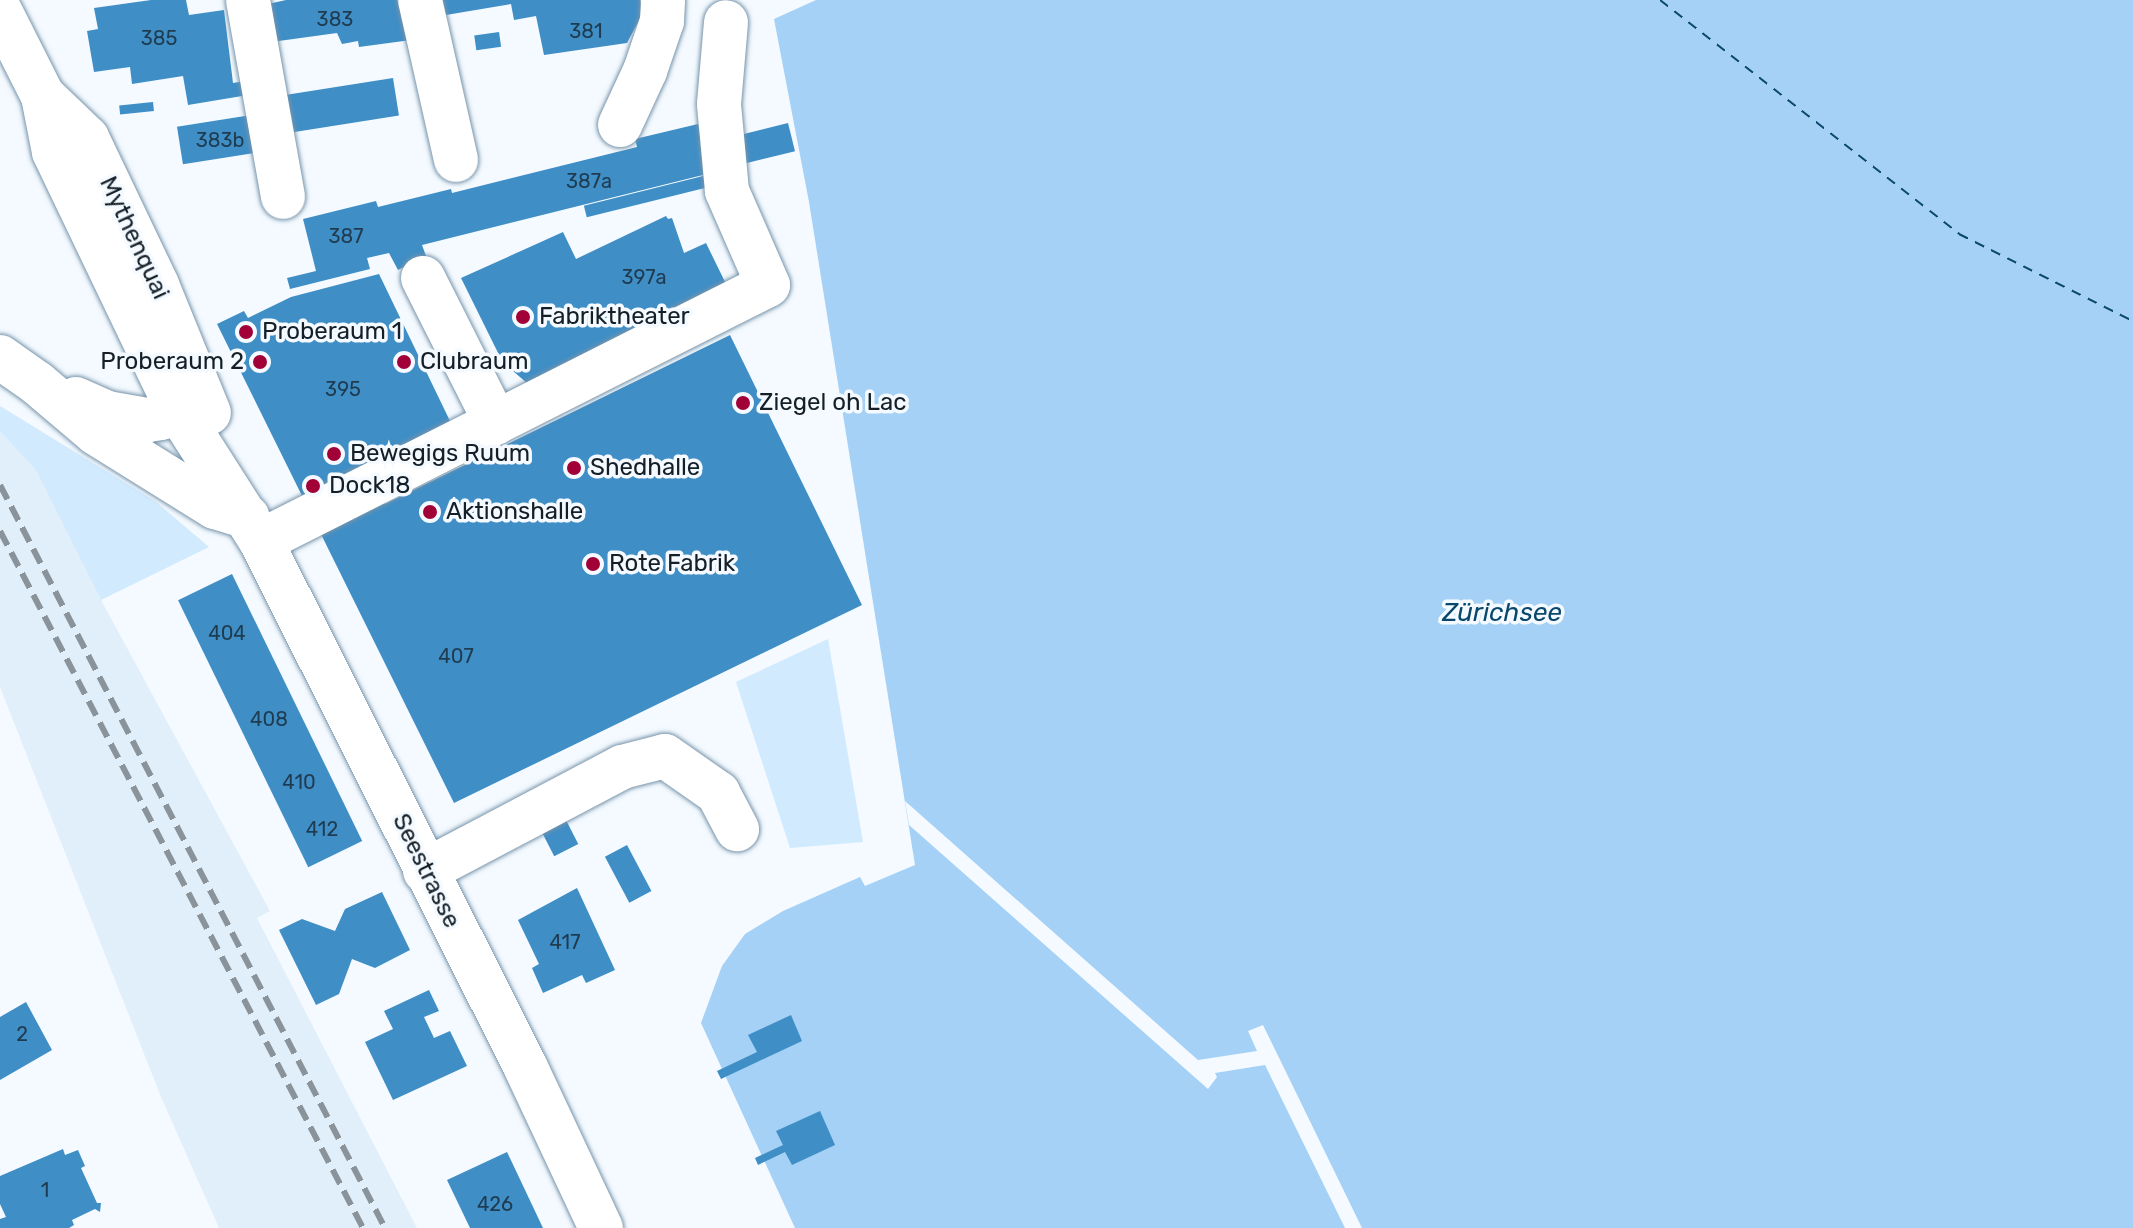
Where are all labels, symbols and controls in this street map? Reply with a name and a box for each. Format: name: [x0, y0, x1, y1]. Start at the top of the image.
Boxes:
house number: 383: [317, 7, 353, 31]
house number: 381: [569, 19, 603, 43]
house number: 385: [141, 26, 177, 50]
house number: 383b: [196, 128, 244, 152]
house number: 387a: [566, 169, 612, 193]
street label: Mythenquai: [93, 172, 175, 304]
house number: 387: [329, 224, 363, 248]
house number: 397a: [621, 265, 667, 289]
place label: Fabriktheater: [539, 303, 690, 331]
marker: Fabriktheater: [514, 308, 532, 326]
place label: Proberaum 1: [262, 318, 402, 346]
marker: Proberaum 1: [237, 323, 255, 341]
place label: Proberaum 2: [100, 348, 244, 376]
place label: Clubraum: [420, 348, 528, 376]
marker: Proberaum 2: [251, 353, 269, 371]
marker: Clubraum: [395, 353, 413, 371]
house number: 395: [325, 377, 361, 401]
place label: Ziegel oh Lac: [759, 389, 906, 417]
marker: Ziegel oh Lac: [734, 394, 752, 412]
place label: Bewegigs Ruum: [350, 440, 530, 468]
marker: Bewegigs Ruum: [325, 445, 343, 463]
place label: Shedhalle: [590, 454, 700, 482]
marker: Shedhalle: [565, 459, 583, 477]
place label: Dock18: [329, 472, 410, 500]
marker: Dock18: [304, 477, 322, 495]
place label: Aktionshalle: [446, 498, 583, 526]
marker: Aktionshalle: [421, 503, 439, 521]
place label: Rote Fabrik: [609, 550, 735, 578]
marker: Rote Fabrik: [584, 555, 602, 573]
water label: Zürichsee: [1442, 597, 1562, 629]
house number: 404: [208, 621, 246, 645]
house number: 407: [438, 644, 474, 668]
house number: 408: [250, 707, 288, 731]
house number: 410: [282, 770, 316, 794]
street label: Seestrasse: [386, 809, 466, 933]
house number: 412: [306, 817, 338, 841]
house number: 417: [550, 930, 580, 954]
house number: 2: [16, 1022, 28, 1046]
house number: 1: [41, 1178, 49, 1202]
house number: 426: [477, 1192, 513, 1216]

